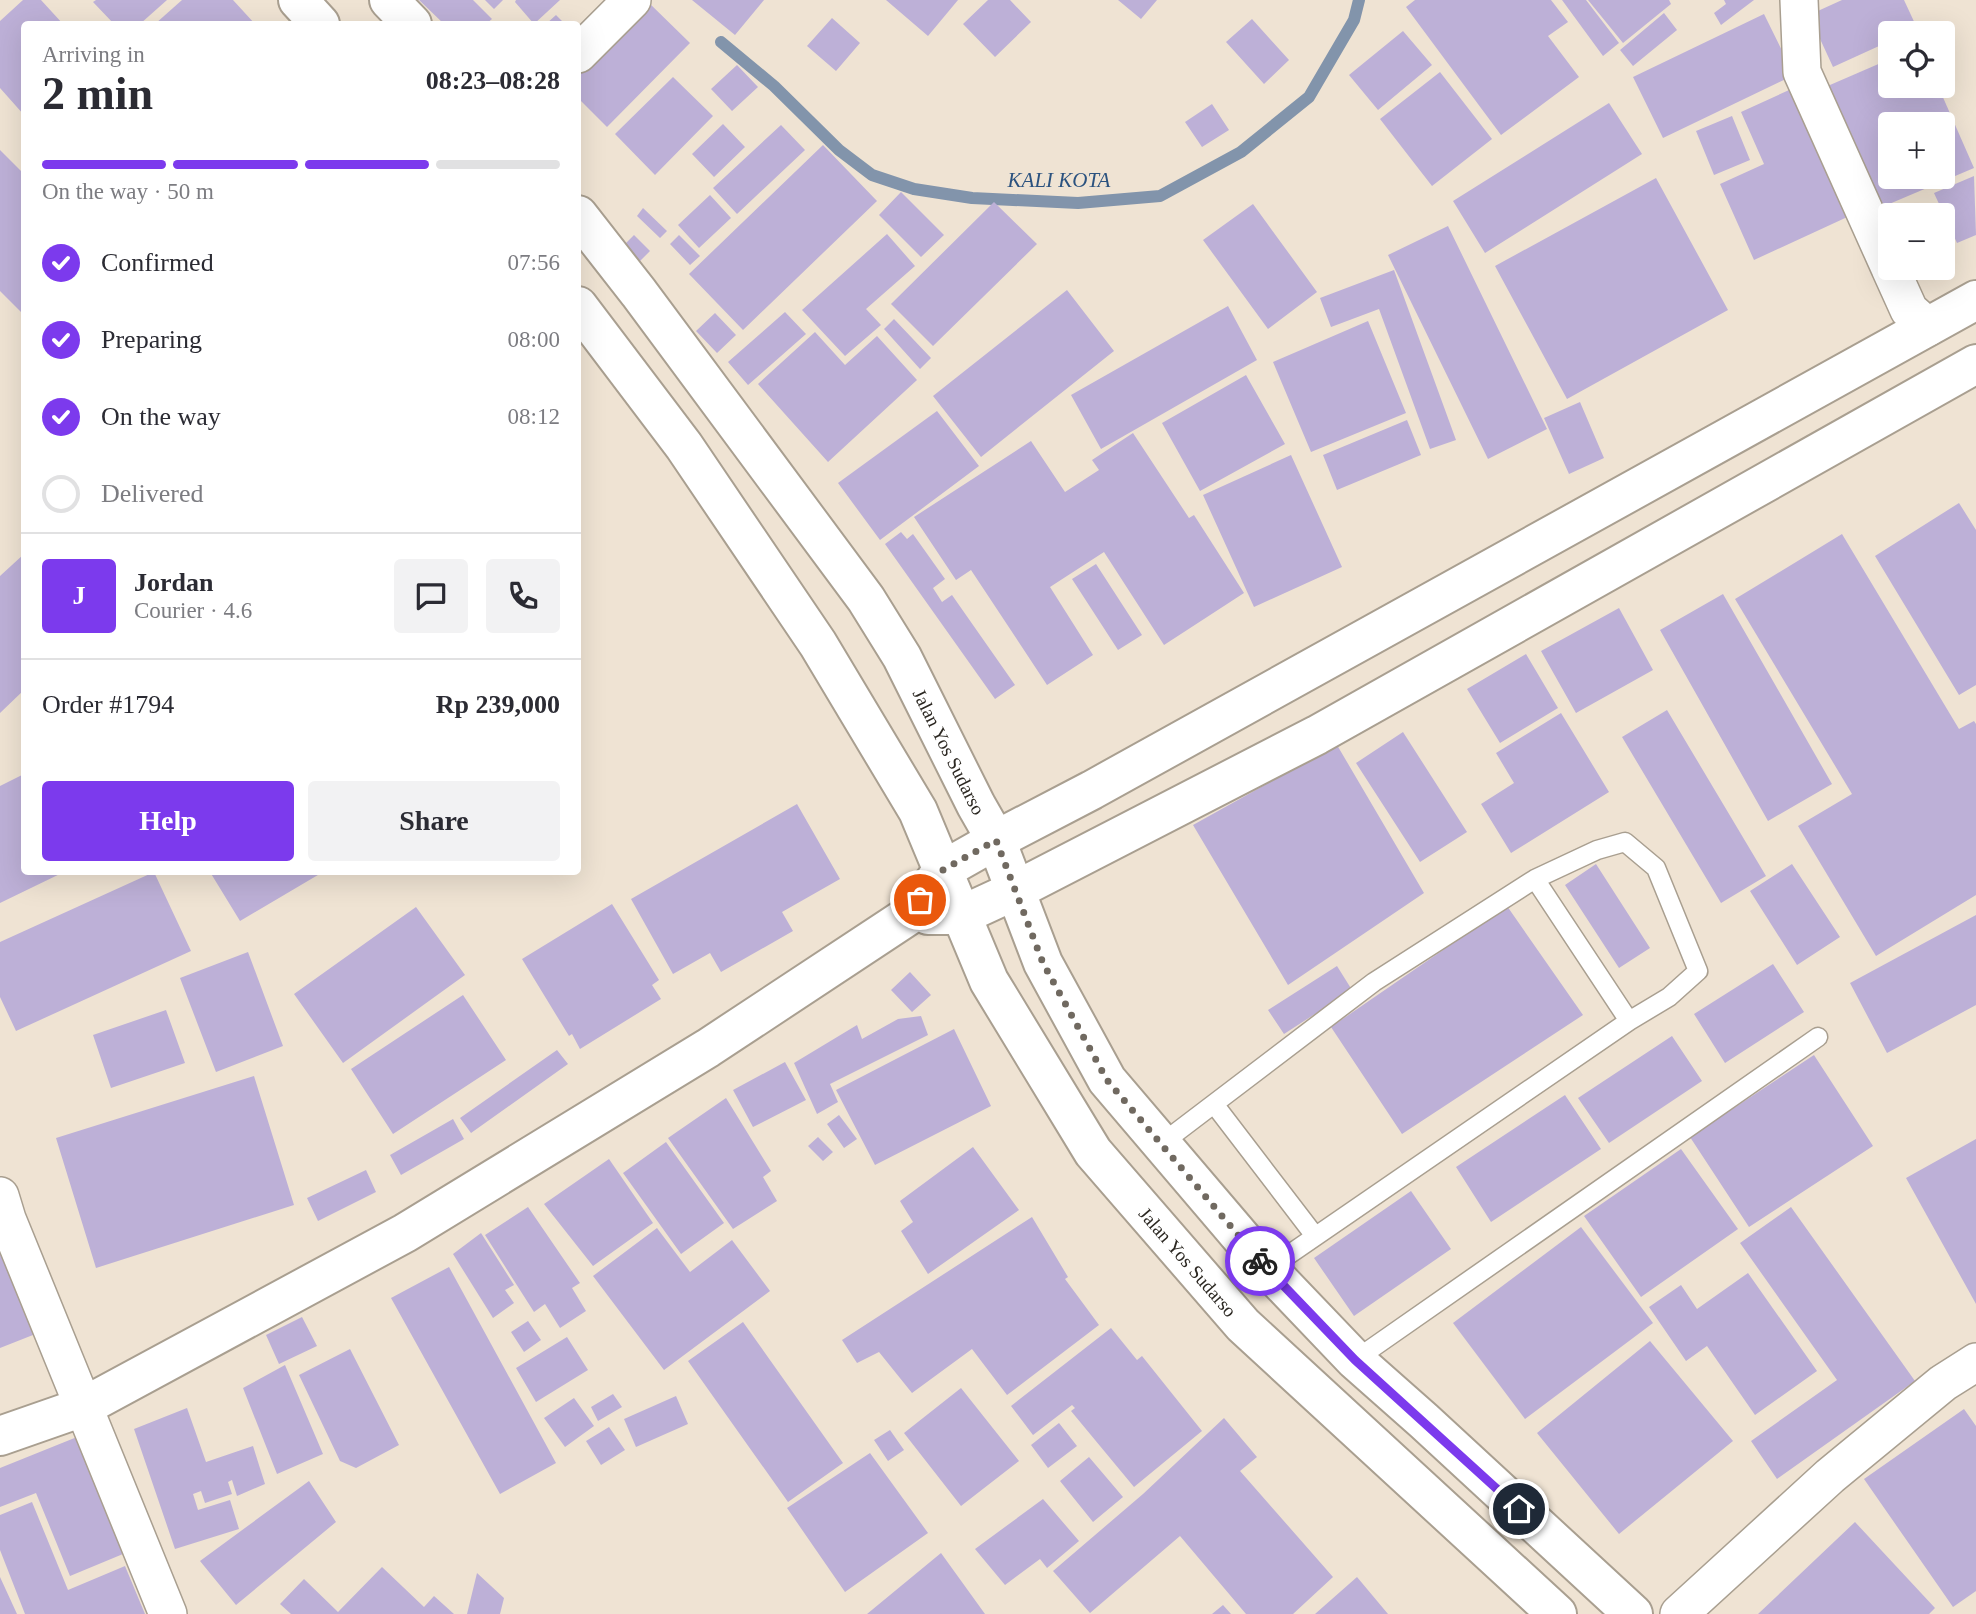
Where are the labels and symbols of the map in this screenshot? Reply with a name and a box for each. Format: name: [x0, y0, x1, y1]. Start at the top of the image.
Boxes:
water label: KALI KOTA: [1007, 168, 1111, 192]
street label: Jalan Yos Sudarso: [909, 685, 990, 818]
pin: [890, 870, 950, 930]
street label: Jalan Yos Sudarso: [1135, 1203, 1241, 1321]
courier: [1225, 1226, 1295, 1296]
pin: [1489, 1479, 1549, 1539]

